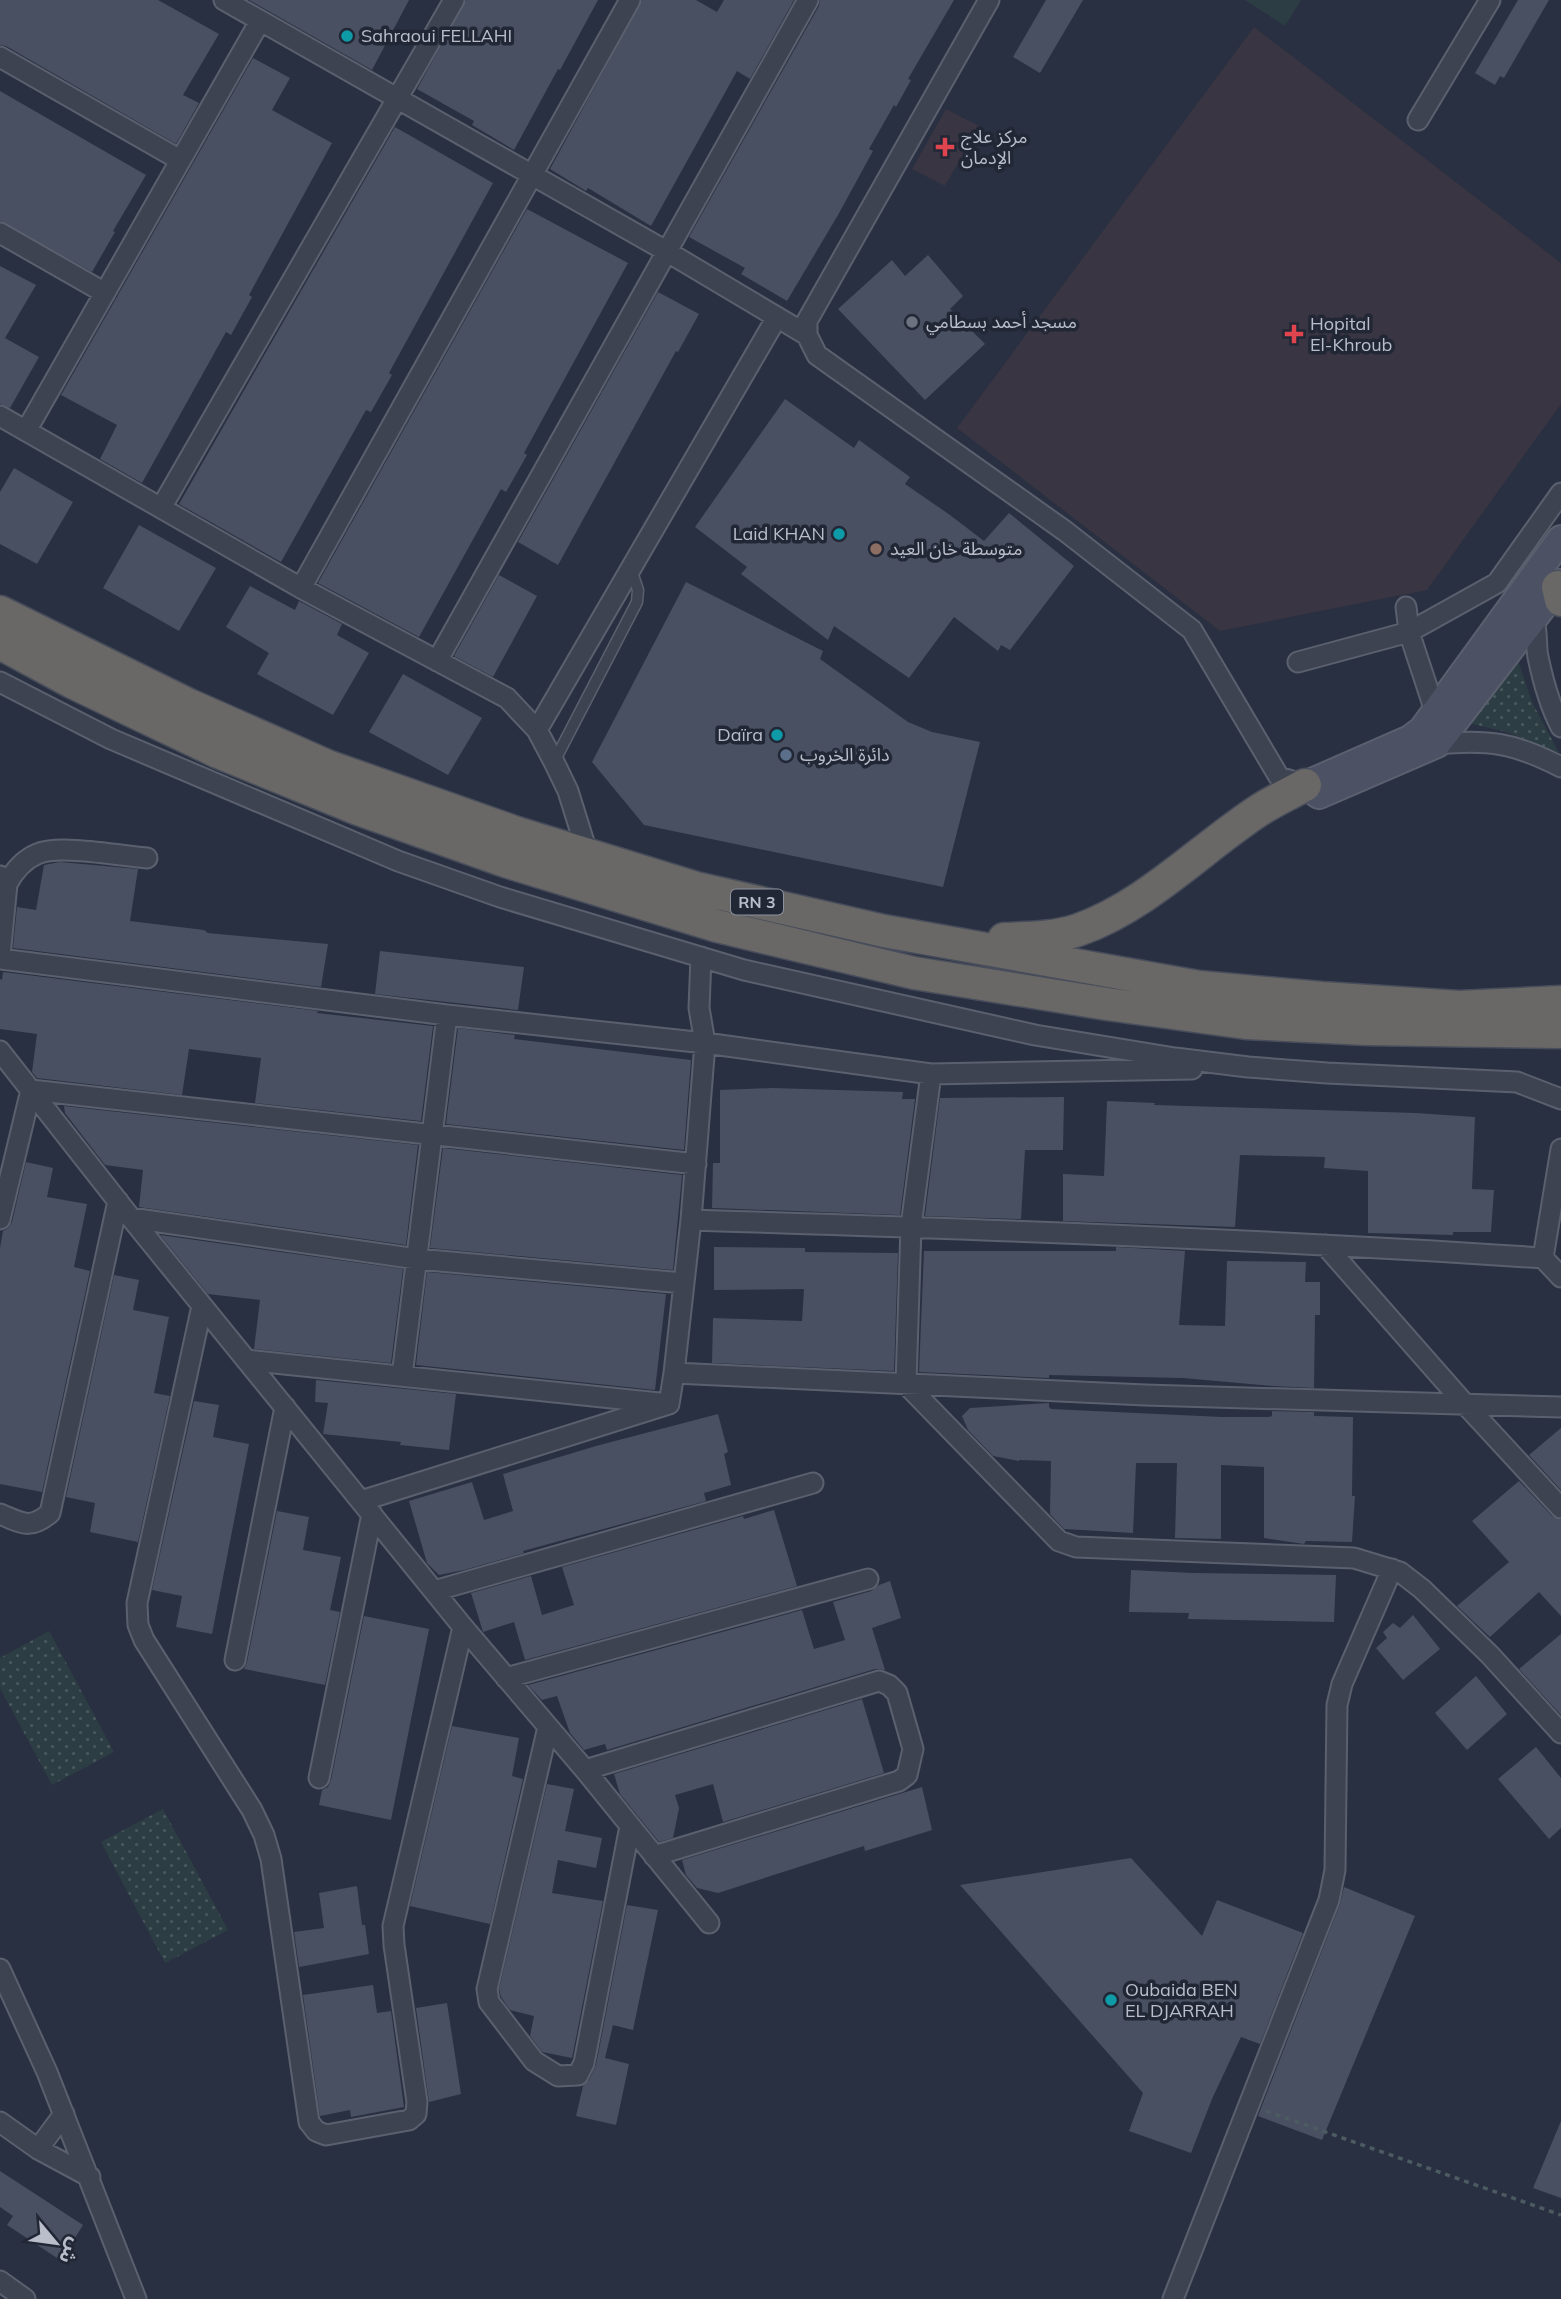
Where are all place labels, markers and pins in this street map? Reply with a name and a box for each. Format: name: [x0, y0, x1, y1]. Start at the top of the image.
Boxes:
place label: Sahraoui FELLAHI: [361, 24, 512, 47]
marker: Sahraoui FELLAHI: [339, 28, 355, 44]
place label: مركز علاج الإدمان: [961, 125, 1027, 170]
marker: مركز علاج الإدمان: [935, 137, 955, 157]
place label: مسجد أحمد بسطامي: [926, 310, 1077, 335]
place label: Hopital El-Khroub: [1310, 312, 1392, 356]
marker: مسجد أحمد بسطامي: [904, 314, 920, 330]
marker: Hopital El-Khroub: [1284, 324, 1304, 344]
place label: Laid KHAN: [733, 522, 825, 545]
marker: Laid KHAN: [831, 526, 847, 542]
place label: متوسطة خان العيد: [890, 537, 1023, 560]
marker: متوسطة خان العيد: [868, 541, 884, 557]
place label: Daïra: [717, 723, 763, 746]
marker: Daïra: [769, 727, 785, 743]
place label: دائرة الخروب: [800, 743, 890, 766]
marker: دائرة الخروب: [778, 747, 794, 763]
place label: Oubaida BEN EL DJARRAH: [1125, 1978, 1238, 2022]
marker: Oubaida BEN EL DJARRAH: [1103, 1992, 1119, 2008]

